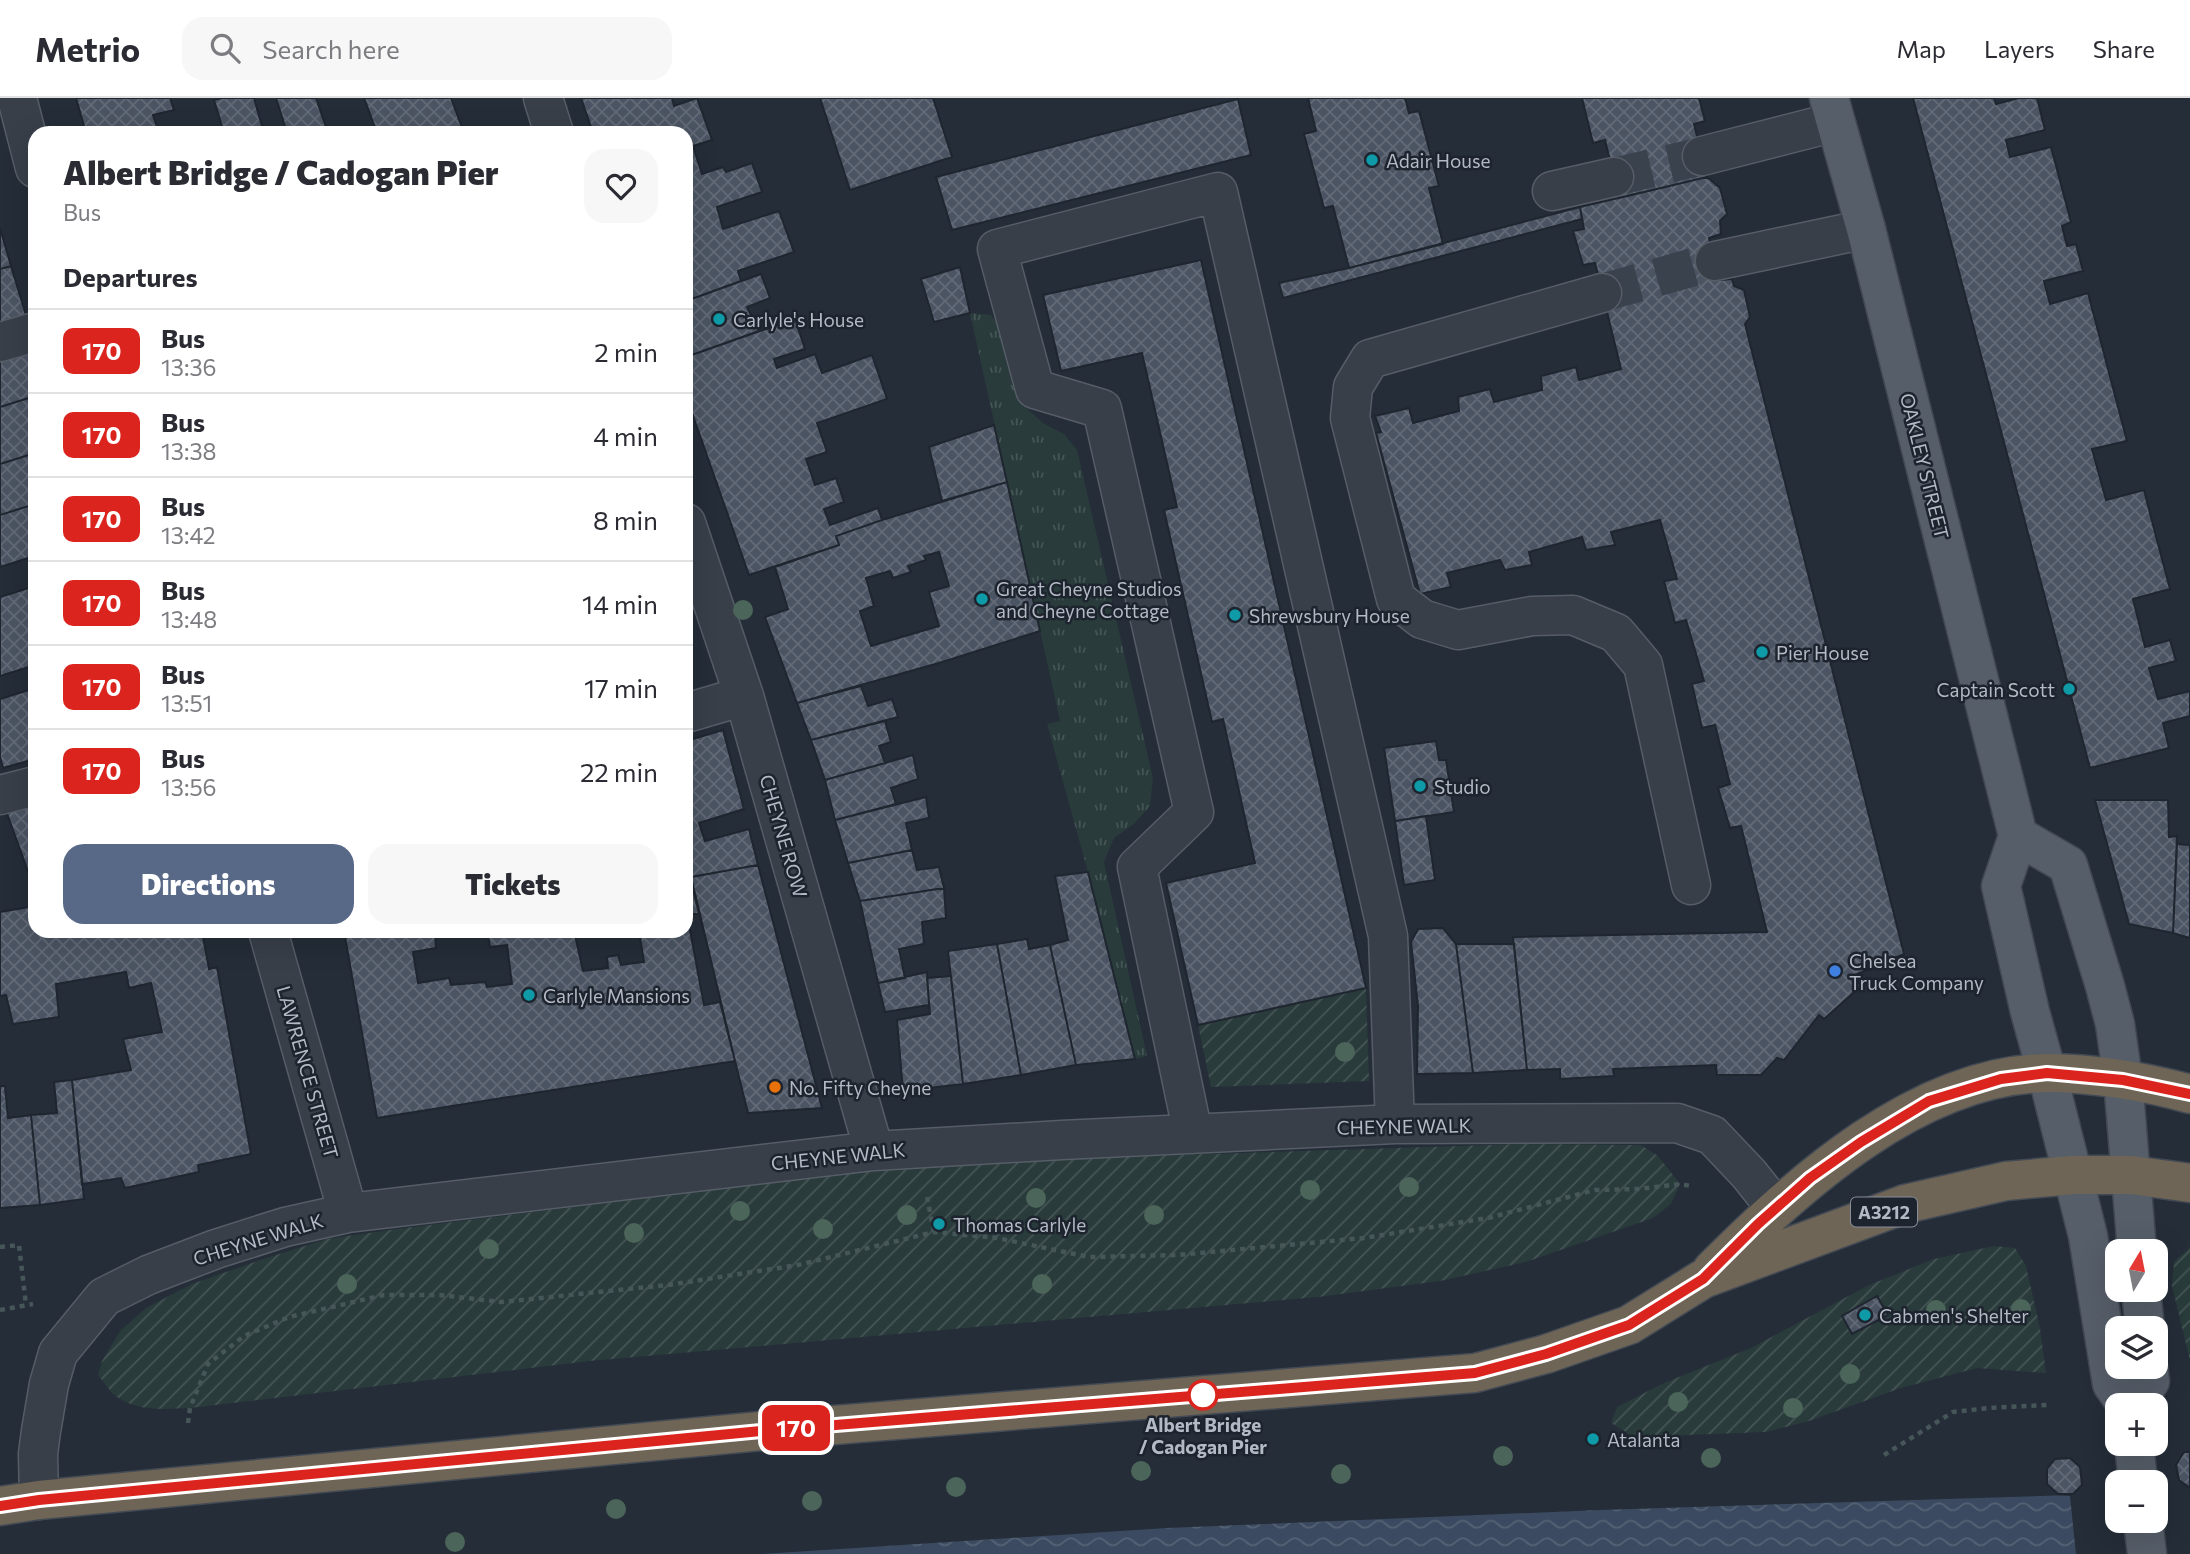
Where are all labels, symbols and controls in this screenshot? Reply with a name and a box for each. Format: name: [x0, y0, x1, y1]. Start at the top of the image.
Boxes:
search box: [182, 17, 672, 80]
text: Metrio: [35, 28, 140, 69]
icon: search: [206, 29, 244, 67]
text: Search here: [262, 33, 400, 64]
text: Map: [1897, 34, 1946, 63]
text: Layers: [1984, 34, 2055, 63]
text: Share: [2093, 34, 2155, 63]
button: heart: [584, 149, 658, 223]
place label: Adair House: [1386, 149, 1491, 172]
text: Albert Bridge / Cadogan Pier: [63, 151, 499, 192]
marker: Adair House: [1364, 152, 1380, 168]
text: Bus: [63, 198, 101, 226]
text: Departures: [63, 261, 198, 292]
place label: Carlyle's House: [733, 308, 864, 331]
marker: Carlyle's House: [711, 311, 727, 327]
text: Bus: [161, 322, 205, 353]
text: 170: [82, 336, 121, 365]
text: 2 min: [594, 336, 658, 367]
text: 13:36: [161, 353, 216, 381]
street label: OAKLEY STREET: [1896, 391, 1954, 541]
text: Bus: [161, 406, 205, 437]
text: 170: [82, 420, 121, 449]
text: 4 min: [593, 420, 658, 451]
text: 13:38: [161, 437, 216, 465]
text: Bus: [161, 490, 205, 521]
text: 170: [82, 504, 121, 533]
text: 8 min: [593, 504, 658, 535]
text: 13:42: [161, 521, 216, 549]
text: Bus: [161, 574, 205, 605]
place label: Great Cheyne Studios and Cheyne Cottage: [996, 577, 1182, 622]
text: 170: [82, 588, 121, 617]
text: 14 min: [582, 588, 658, 619]
marker: Great Cheyne Studios and Cheyne Cottage: [974, 591, 990, 607]
place label: Shrewsbury House: [1249, 604, 1410, 627]
text: 13:48: [161, 605, 217, 633]
marker: Shrewsbury House: [1227, 607, 1243, 623]
place label: Pier House: [1776, 641, 1869, 664]
marker: Pier House: [1754, 644, 1770, 660]
text: Bus: [161, 658, 205, 689]
text: 170: [82, 672, 121, 701]
text: 17 min: [584, 672, 658, 703]
place label: Captain Scott: [1936, 678, 2055, 701]
marker: Captain Scott: [2061, 681, 2077, 697]
text: 13:51: [161, 689, 212, 717]
text: Bus: [161, 742, 205, 773]
text: 170: [82, 756, 121, 785]
text: 22 min: [580, 756, 658, 787]
street label: CHEYNE ROW: [755, 772, 813, 900]
text: 13:56: [161, 773, 217, 801]
place label: Studio: [1434, 775, 1491, 798]
marker: Studio: [1412, 778, 1428, 794]
button: Directions: [63, 844, 354, 924]
button: Tickets: [368, 844, 658, 924]
place label: Chelsea Truck Company: [1849, 949, 1984, 994]
marker: Chelsea Truck Company: [1827, 963, 1843, 979]
street label: LAWRENCE STREET: [272, 983, 344, 1161]
place label: Carlyle Mansions: [543, 984, 690, 1007]
marker: Carlyle Mansions: [521, 987, 537, 1003]
place label: No. Fifty Cheyne: [789, 1076, 931, 1099]
marker: No. Fifty Cheyne: [767, 1079, 783, 1095]
street label: CHEYNE WALK: [1336, 1113, 1472, 1139]
street label: CHEYNE WALK: [770, 1137, 907, 1174]
road number: A3212: [1851, 1198, 1917, 1226]
street label: CHEYNE WALK: [190, 1208, 326, 1270]
place label: Thomas Carlyle: [953, 1213, 1086, 1236]
marker: Thomas Carlyle: [931, 1216, 947, 1232]
north arrow: [2105, 1239, 2168, 1302]
map controls: [2105, 1239, 2168, 1533]
place label: Cabmen's Shelter: [1879, 1304, 2029, 1327]
marker: Cabmen's Shelter: [1857, 1307, 1873, 1323]
button: layers: [2105, 1316, 2168, 1379]
marker: Albert Bridge / Cadogan Pier: [1188, 1380, 1218, 1410]
button: +: [2105, 1393, 2168, 1456]
line badge: 170: [756, 1405, 836, 1451]
text: 170: [776, 1413, 816, 1442]
place label: Albert Bridge / Cadogan Pier: [1139, 1413, 1267, 1458]
place label: Atalanta: [1607, 1428, 1680, 1451]
marker: Atalanta: [1585, 1431, 1601, 1447]
button: −: [2105, 1470, 2168, 1533]

